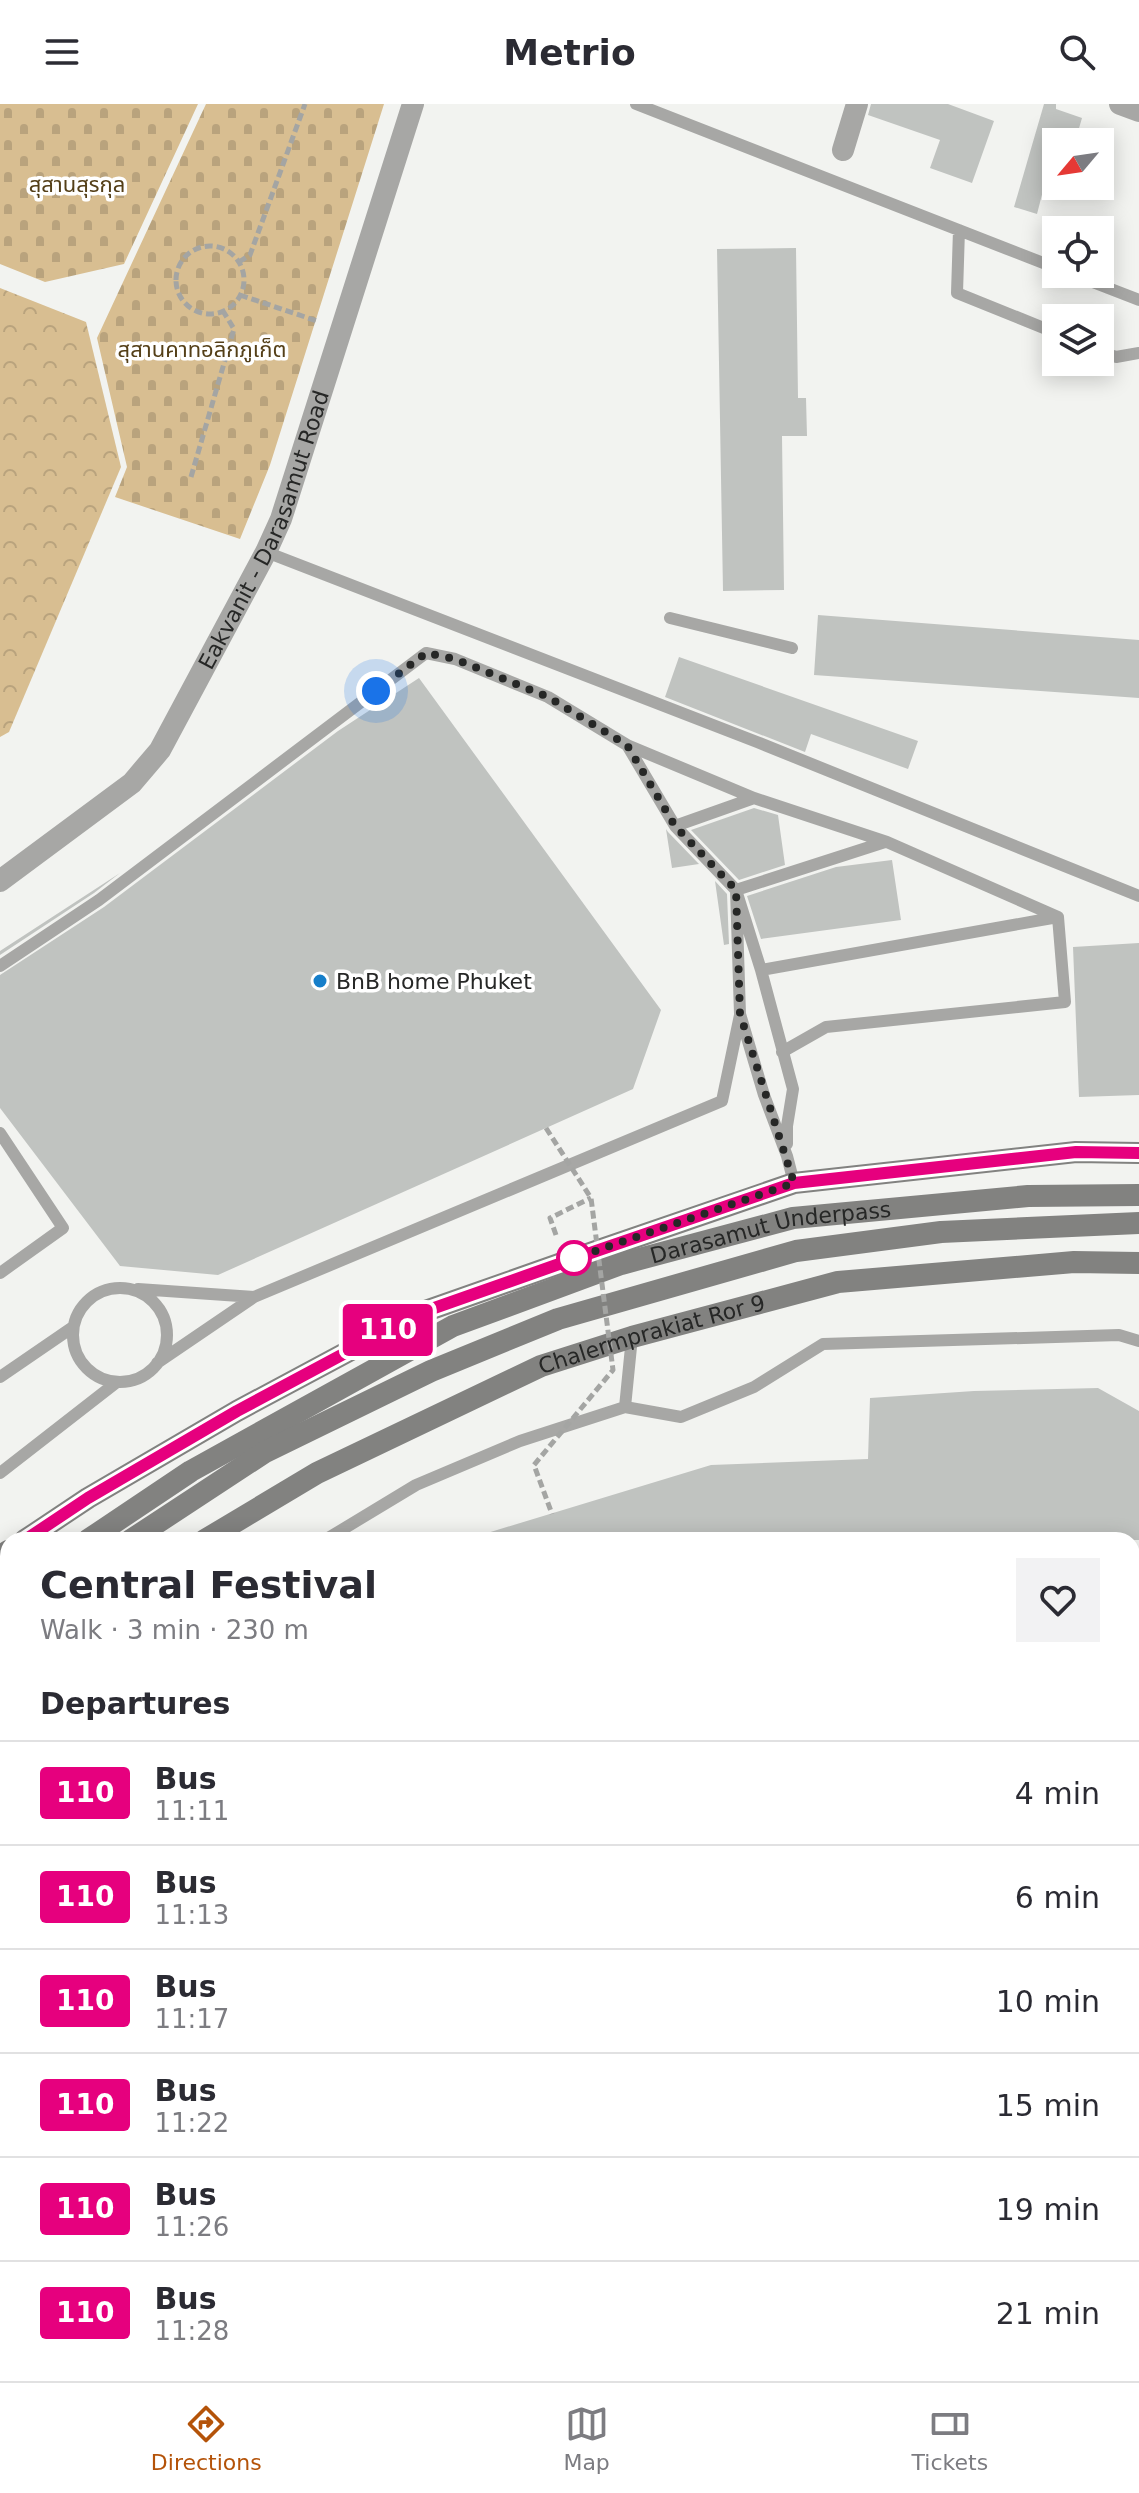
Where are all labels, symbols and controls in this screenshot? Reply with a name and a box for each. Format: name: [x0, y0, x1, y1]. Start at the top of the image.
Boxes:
icon: menu: [40, 30, 84, 74]
icon: search: [1055, 30, 1099, 74]
text: Metrio: [503, 32, 636, 73]
north arrow: [1042, 128, 1114, 200]
map controls: [1042, 128, 1114, 376]
park label: สุสานสุรกุล: [29, 172, 125, 198]
button: locate: [1042, 216, 1114, 288]
button: layers: [1042, 304, 1114, 376]
park label: สุสานคาทอลิกภูเก็ต: [118, 337, 286, 363]
street label: Eakvanit - Darasamut Road: [194, 387, 334, 674]
your location: [356, 671, 396, 711]
place label: BnB home Phuket: [336, 969, 532, 994]
marker: BnB home Phuket: [311, 972, 329, 990]
street label: Darasamut Underpass: [647, 1197, 892, 1269]
unlabelled marker: [557, 1241, 591, 1275]
street label: Chalermprakiat Ror 9: [535, 1290, 768, 1379]
line badge: 110: [342, 1304, 434, 1356]
text: 110: [359, 1313, 417, 1346]
button: heart: [1016, 1558, 1100, 1642]
text: Central Festival: [40, 1563, 377, 1607]
text: Walk · 3 min · 230 m: [40, 1615, 309, 1645]
text: Departures: [40, 1686, 230, 1721]
text: Bus: [154, 1761, 217, 1796]
text: 110: [56, 1776, 114, 1809]
text: 4 min: [1015, 1776, 1100, 1811]
text: 11:11: [154, 1796, 229, 1826]
text: Bus: [154, 1865, 217, 1900]
text: 110: [56, 1880, 114, 1913]
text: 6 min: [1015, 1880, 1100, 1915]
text: 11:13: [154, 1900, 229, 1930]
text: Bus: [154, 1969, 217, 2004]
text: 110: [56, 1984, 114, 2017]
text: 10 min: [996, 1984, 1100, 2019]
text: 11:17: [154, 2004, 229, 2034]
text: Bus: [154, 2073, 217, 2108]
text: 110: [56, 2088, 114, 2121]
text: 15 min: [996, 2088, 1100, 2123]
text: 11:22: [154, 2108, 229, 2138]
text: Bus: [154, 2177, 217, 2212]
text: 110: [56, 2192, 114, 2225]
text: 19 min: [996, 2192, 1100, 2227]
text: 11:26: [154, 2212, 229, 2242]
text: Bus: [154, 2281, 217, 2316]
text: 110: [56, 2296, 114, 2329]
text: 21 min: [996, 2296, 1100, 2331]
text: 11:28: [154, 2316, 229, 2346]
tab: Directions: [151, 2402, 262, 2475]
tab: Map: [563, 2402, 610, 2475]
tab: Tickets: [912, 2402, 988, 2475]

